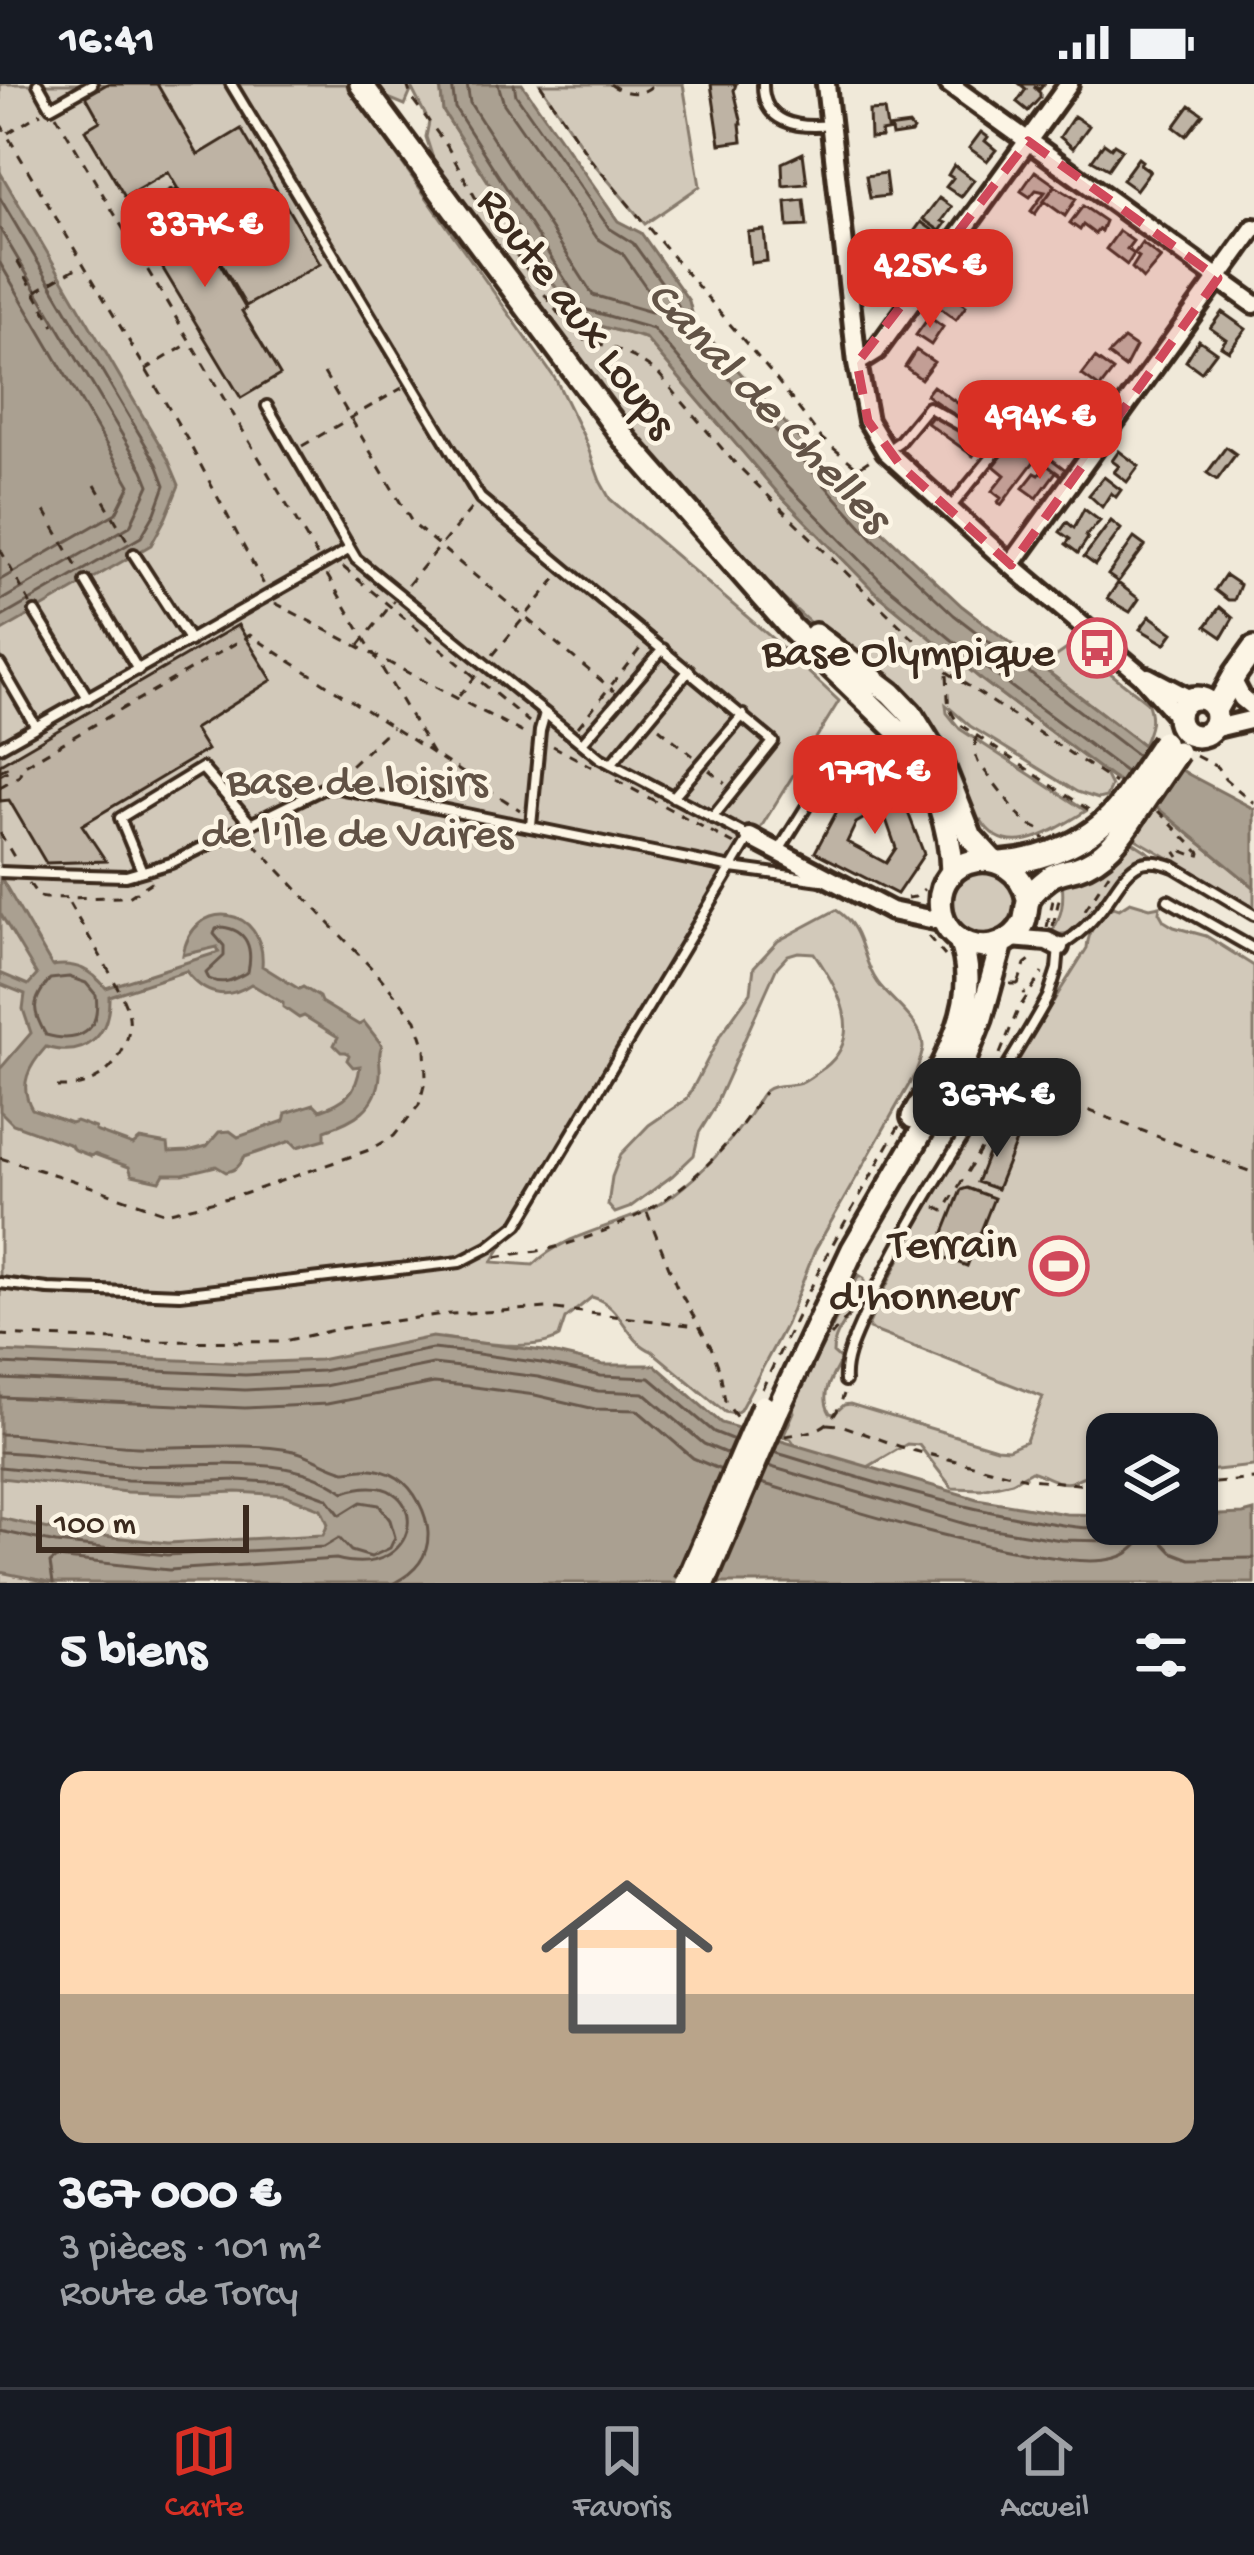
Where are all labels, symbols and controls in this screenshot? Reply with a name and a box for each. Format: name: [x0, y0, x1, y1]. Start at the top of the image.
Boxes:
text: 16:41: [60, 16, 155, 69]
street label: Route aux Loups: [462, 179, 686, 452]
pin: 337K €: [107, 188, 303, 290]
text: 337K €: [148, 204, 262, 250]
pin: 425K €: [832, 229, 1028, 331]
text: 425K €: [874, 245, 986, 291]
water label: Canal de Chelles: [631, 271, 903, 550]
pin: 494K €: [942, 380, 1138, 482]
text: 494K €: [985, 396, 1095, 442]
bus stop icon: Base Olympique: [1066, 617, 1128, 679]
place label: Base Olympique: [761, 629, 1056, 682]
pin: 179K €: [777, 735, 973, 837]
text: 179K €: [820, 751, 930, 797]
park label: Base de loisirs de l'Île de Vaires: [201, 758, 514, 863]
pin: 367K €: [899, 1058, 1095, 1160]
text: 367K €: [940, 1074, 1054, 1120]
place label: Terrain d'honneur: [829, 1221, 1021, 1326]
sports icon: Terrain d'honneur: [1028, 1235, 1090, 1297]
map controls: [1086, 1413, 1218, 1545]
button: layers: [1086, 1413, 1218, 1545]
scale bar: [36, 1499, 249, 1552]
text: 100 m: [54, 1507, 136, 1545]
icon: filters: [1128, 1622, 1194, 1688]
text: 5 biens: [60, 1625, 206, 1685]
icon: home: [519, 1849, 735, 2065]
text: 367 000 €: [60, 2167, 280, 2227]
text: 3 pièces · 101 m²: [60, 2227, 322, 2273]
text: Route de Torcy: [60, 2273, 298, 2319]
tab: Carte: [165, 2418, 243, 2528]
tab: Favoris: [573, 2418, 671, 2528]
tab: Accueil: [1000, 2418, 1089, 2528]

